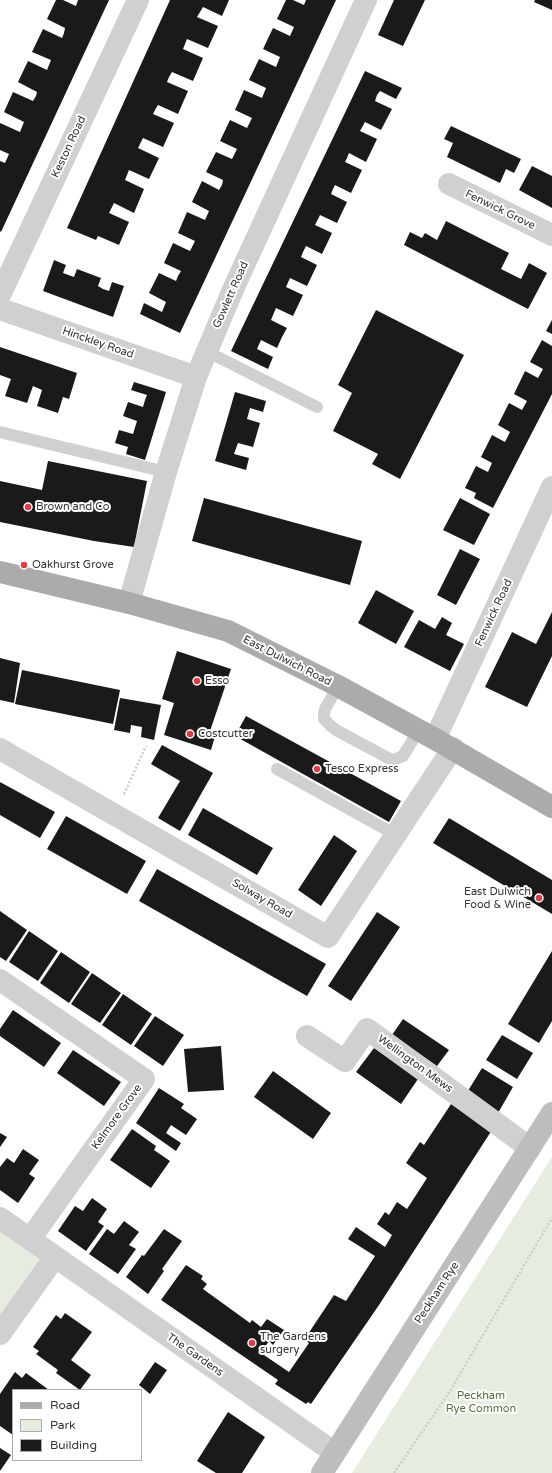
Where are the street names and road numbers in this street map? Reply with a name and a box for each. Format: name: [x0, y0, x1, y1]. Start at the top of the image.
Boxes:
street label: Keston Road: [49, 114, 89, 180]
street label: Fenwick Grove: [463, 187, 537, 233]
street label: Gowlett Road: [210, 260, 252, 330]
street label: Hinckley Road: [60, 325, 136, 361]
street label: Fenwick Road: [473, 577, 515, 649]
street label: East Dulwich Road: [241, 633, 333, 689]
street label: Solway Road: [230, 876, 294, 922]
street label: Wellington Mews: [375, 1032, 455, 1096]
street label: Kelmore Grove: [89, 1082, 145, 1152]
street label: Peckham Rye: [412, 1260, 462, 1326]
street label: The Gardens: [164, 1331, 226, 1379]

